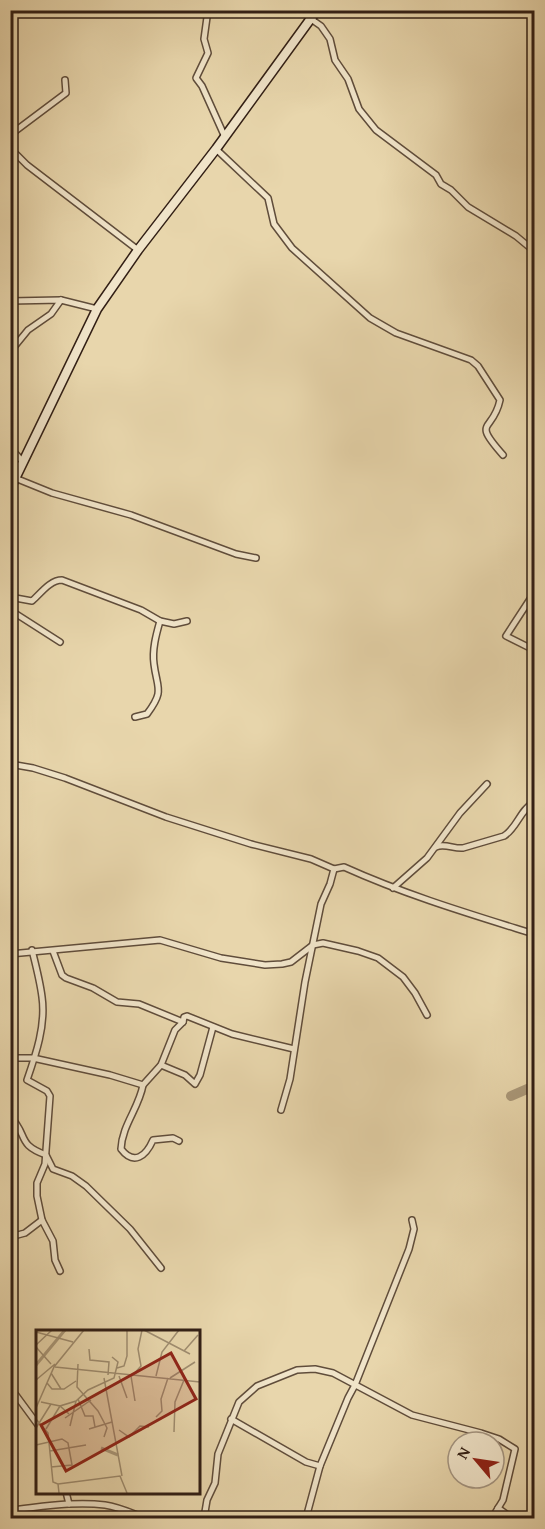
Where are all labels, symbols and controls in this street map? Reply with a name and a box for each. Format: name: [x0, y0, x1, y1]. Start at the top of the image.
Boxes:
inset map: [36, 1330, 200, 1493]
north arrow: [446, 1430, 506, 1490]
text: N: [450, 1442, 476, 1463]

